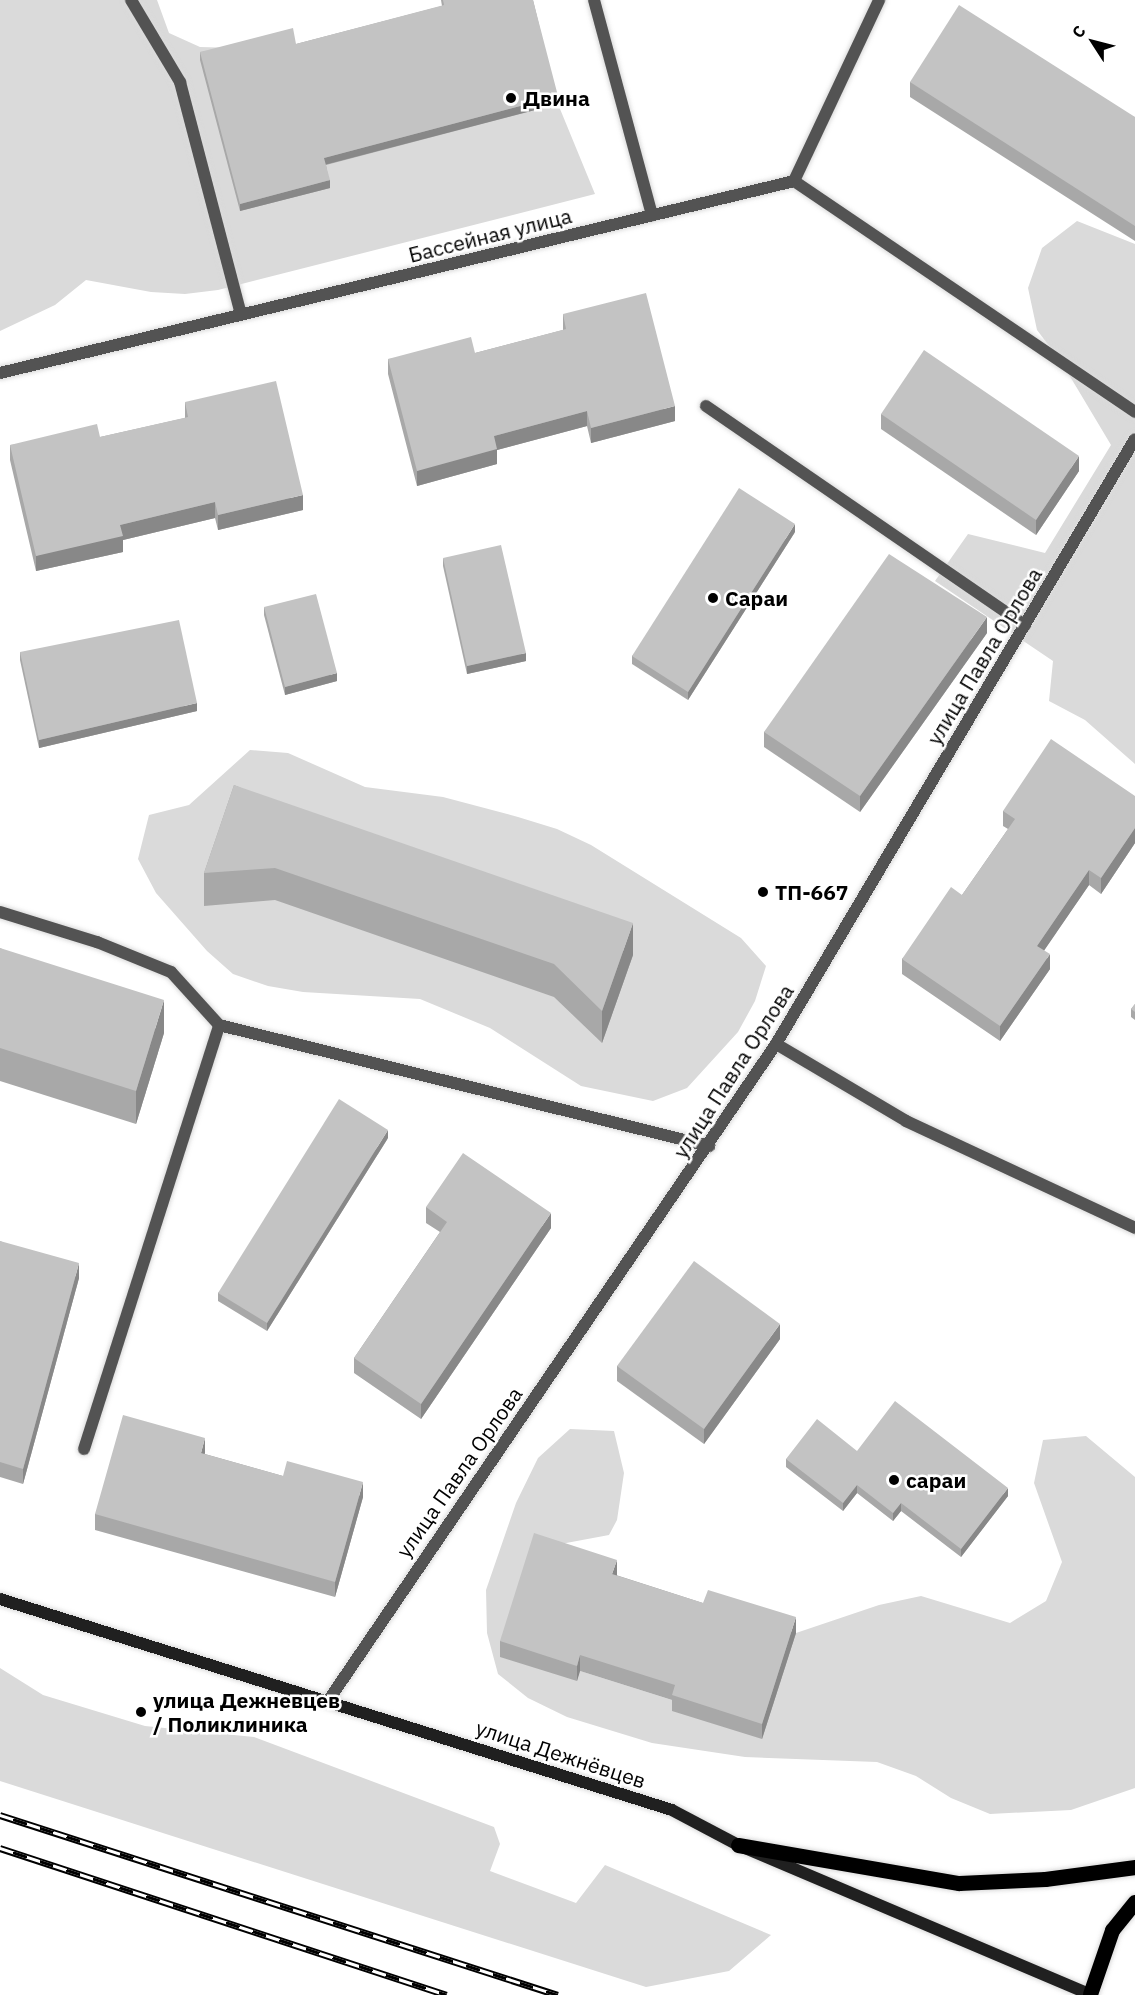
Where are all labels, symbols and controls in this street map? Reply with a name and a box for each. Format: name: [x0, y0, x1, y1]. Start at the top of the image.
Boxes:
north arrow: [1063, 12, 1123, 72]
text: С: [1067, 21, 1090, 42]
place label: Двина: [523, 85, 590, 111]
marker: Двина: [504, 91, 518, 105]
street label: Бассейная улица: [406, 203, 574, 267]
street label: улица Павла Орлова: [921, 563, 1047, 749]
place label: Сараи: [725, 585, 788, 611]
marker: Сараи: [706, 591, 720, 605]
place label: ТП-667: [775, 879, 848, 905]
marker: ТП-667: [756, 885, 770, 899]
street label: улица Павла Орлова: [667, 979, 799, 1163]
street label: улица Павла Орлова: [391, 1382, 527, 1562]
place label: сараи: [906, 1467, 966, 1493]
marker: сараи: [887, 1473, 901, 1487]
place label: улица Дежневцев / Поликлиника: [153, 1687, 340, 1737]
marker: улица Дежневцев / Поликлиника: [134, 1705, 148, 1719]
street label: улица Дежнёвцев: [473, 1715, 649, 1793]

